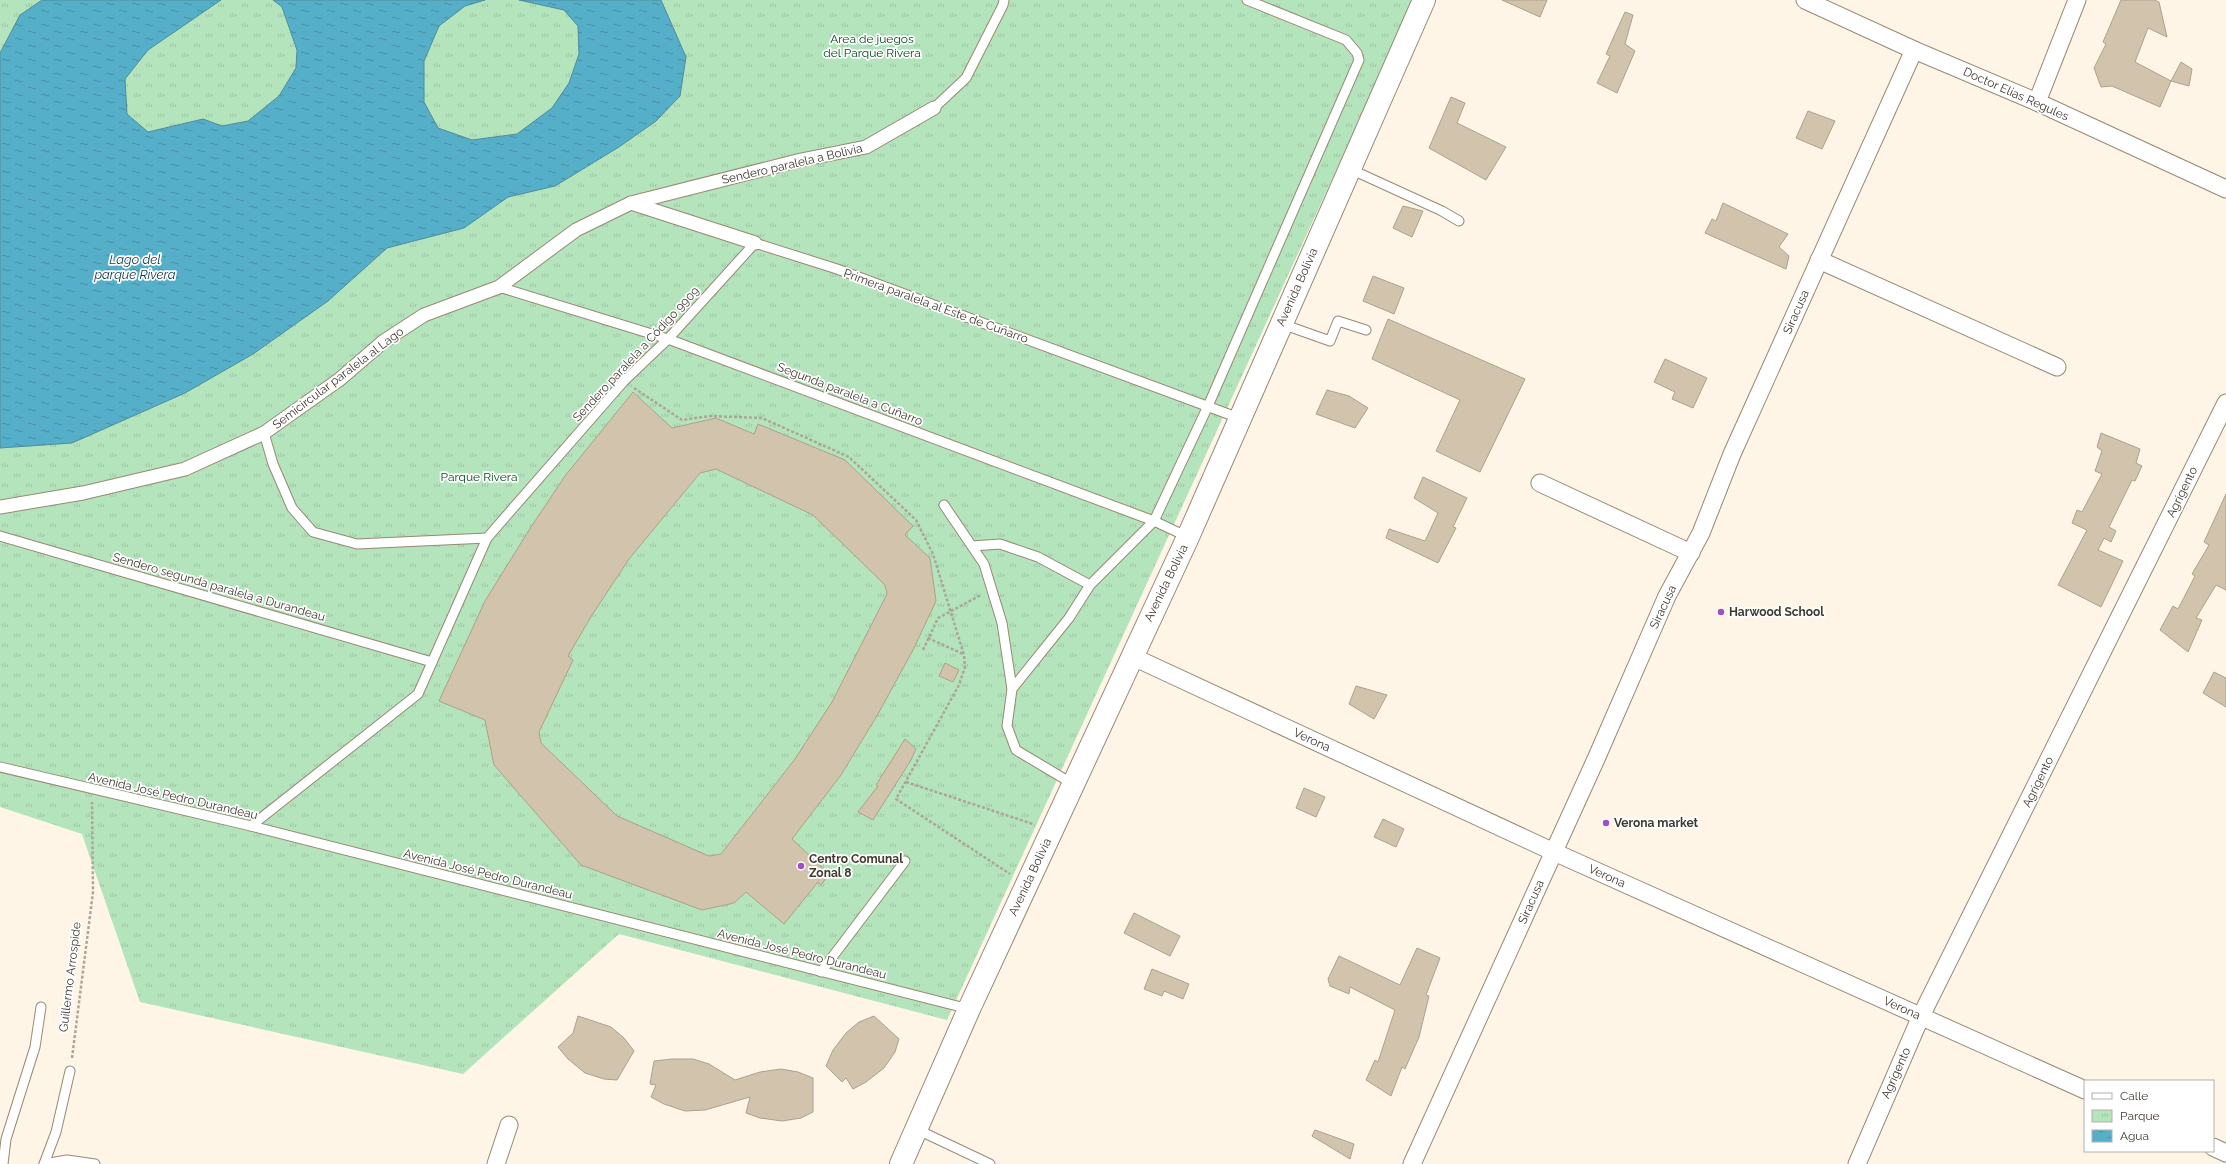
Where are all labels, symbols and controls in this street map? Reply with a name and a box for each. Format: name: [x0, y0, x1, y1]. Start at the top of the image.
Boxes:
park label: Area de juegos del Parque Rivera: [823, 32, 921, 60]
street label: Doctor Elias Regules: [1961, 64, 2071, 124]
street label: Sendero paralela a Bolivia: [720, 141, 864, 187]
street label: Avenida Bolivia: [1273, 246, 1321, 328]
water label: Lago del parque Rivera: [93, 252, 176, 282]
street label: Primera paralela al Este de Cuñarro: [842, 266, 1030, 346]
street label: Sendero paralela a Código 9909: [570, 284, 702, 424]
street label: Siracusa: [1780, 288, 1812, 336]
street label: Semicircular paralela al Lago: [270, 324, 406, 432]
street label: Segunda paralela a Cuñarro: [775, 360, 925, 428]
street label: Agrigento: [2164, 464, 2200, 520]
park label: Parque Rivera: [441, 470, 517, 484]
street label: Avenida Bolivia: [1141, 542, 1191, 624]
street label: Sendero segunda paralela a Durandeau: [111, 550, 327, 624]
street label: Siracusa: [1647, 583, 1679, 631]
place label: Harwood School: [1729, 605, 1824, 619]
marker: Harwood School: [1716, 607, 1726, 617]
street label: Verona: [1291, 725, 1333, 755]
street label: Agrigento: [2020, 754, 2056, 810]
street label: Avenida José Pedro Durandeau: [87, 770, 259, 822]
place label: Verona market: [1614, 816, 1699, 830]
marker: Verona market: [1601, 818, 1611, 828]
street label: Avenida Bolivia: [1006, 836, 1054, 918]
street label: Avenida José Pedro Durandeau: [402, 846, 574, 902]
place label: Centro Comunal Zonal 8: [809, 852, 903, 880]
marker: Centro Comunal Zonal 8: [796, 861, 806, 871]
street label: Verona: [1586, 862, 1628, 890]
street label: Siracusa: [1515, 878, 1547, 926]
street label: Guillermo Arrospide: [56, 921, 84, 1033]
street label: Avenida José Pedro Durandeau: [716, 926, 888, 982]
street label: Verona: [1881, 994, 1923, 1022]
street label: Agrigento: [1878, 1045, 1914, 1101]
legend: [2084, 1080, 2214, 1152]
text: Calle: [2120, 1089, 2148, 1103]
text: Parque: [2120, 1109, 2160, 1123]
text: Agua: [2120, 1129, 2149, 1143]

